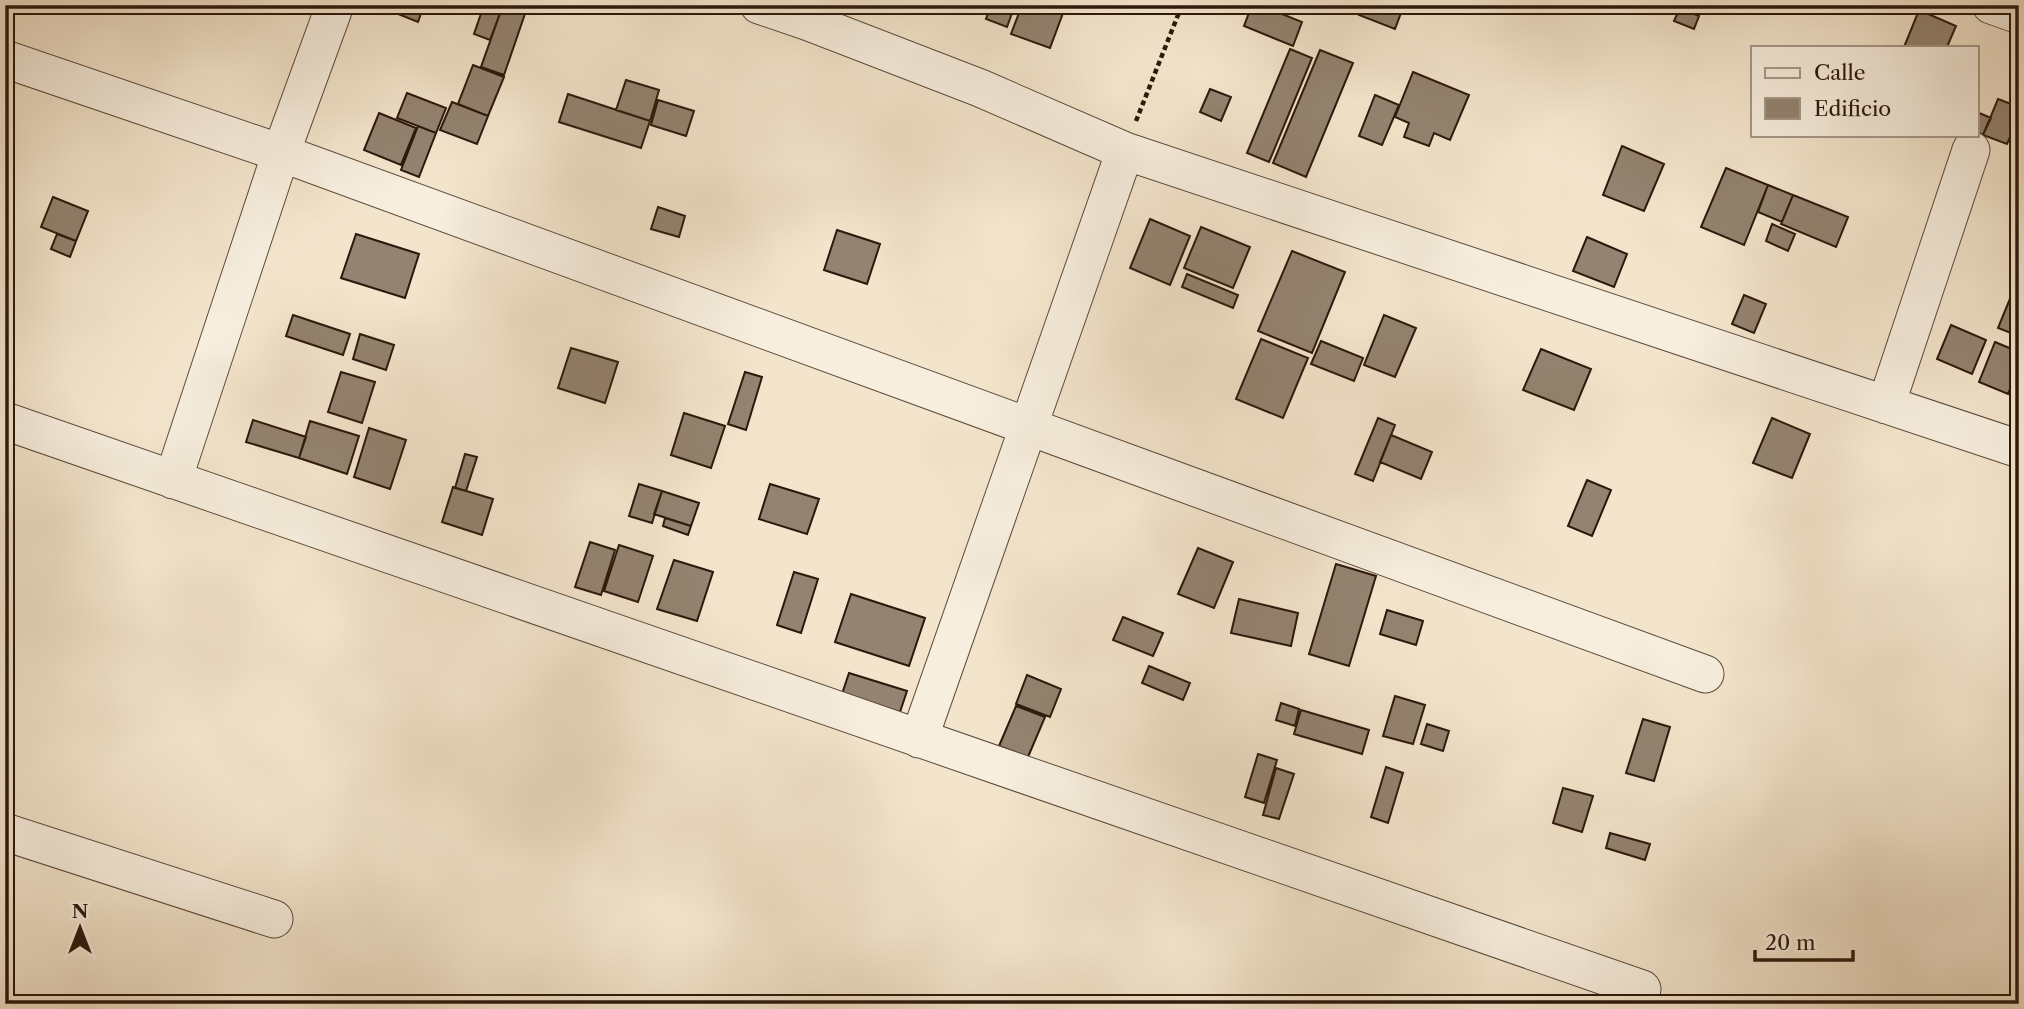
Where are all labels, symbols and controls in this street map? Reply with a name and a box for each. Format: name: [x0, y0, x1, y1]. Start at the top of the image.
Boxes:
legend: [1751, 46, 1979, 136]
text: Calle: [1814, 60, 1866, 85]
text: Edificio: [1814, 96, 1891, 121]
north arrow: [46, 894, 116, 964]
text: N: [72, 900, 88, 923]
scale bar: [1755, 918, 1853, 962]
text: 20 m: [1765, 930, 1816, 955]

